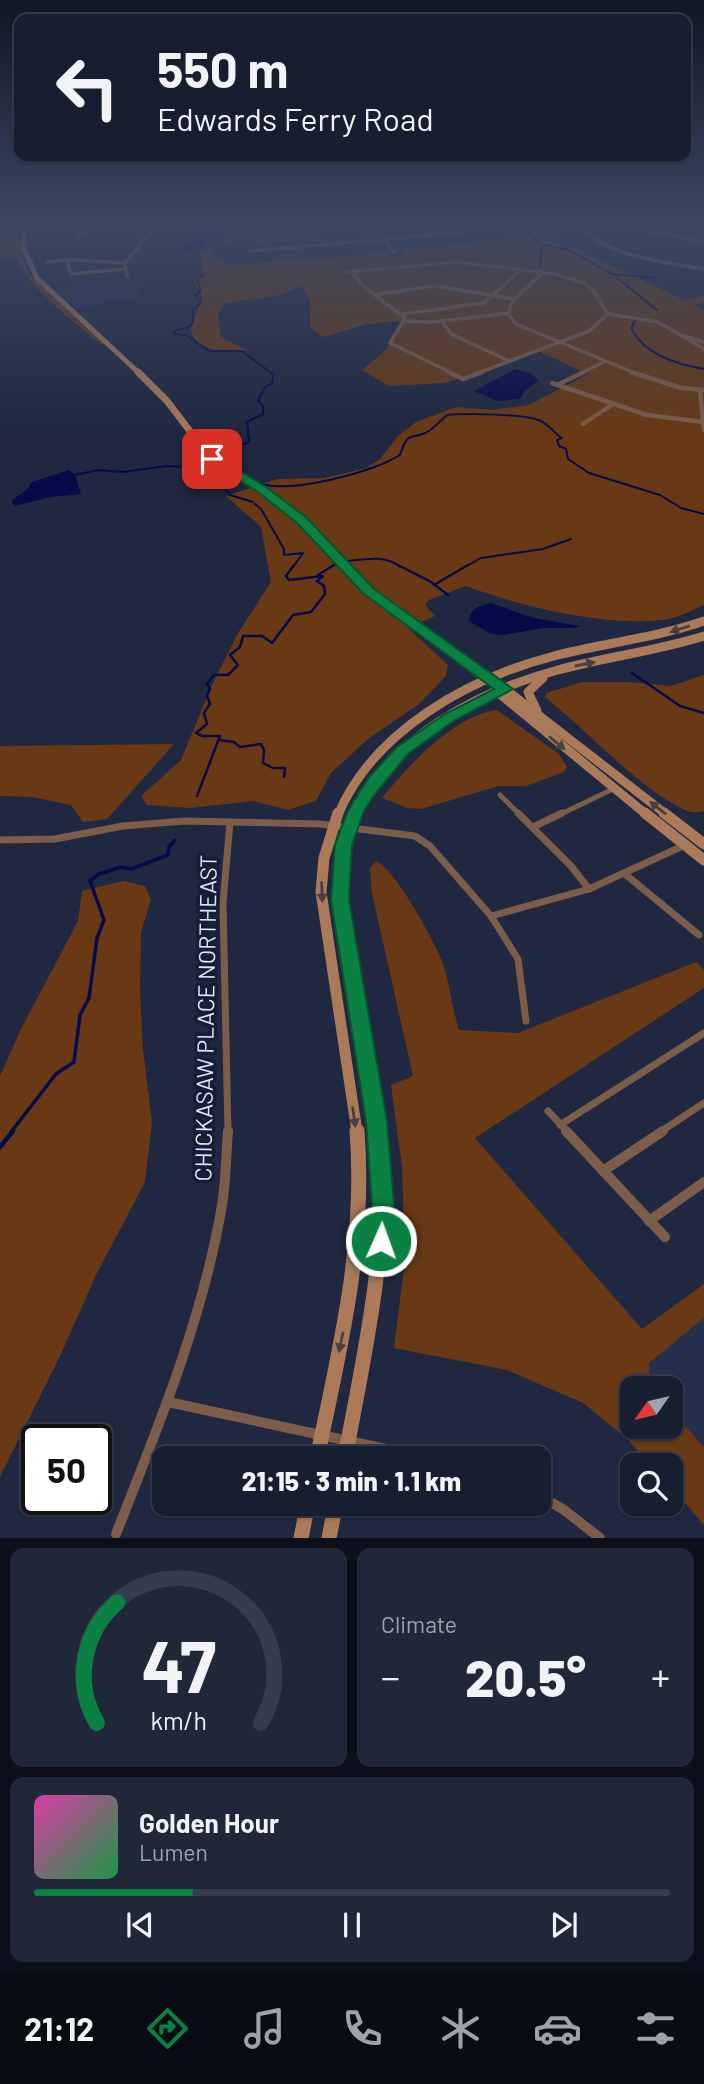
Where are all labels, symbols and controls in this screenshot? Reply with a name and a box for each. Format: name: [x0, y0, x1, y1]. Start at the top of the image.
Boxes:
text: 550 m: [157, 39, 288, 98]
icon: left: [42, 42, 133, 133]
text: Edwards Ferry Road: [157, 99, 434, 137]
pin: [182, 429, 242, 489]
icon: arrive: [193, 440, 231, 478]
one-way arrow: [669, 624, 690, 635]
one-way arrow: [574, 658, 596, 669]
one-way arrow: [548, 735, 565, 750]
one-way arrow: [650, 801, 668, 816]
street label: CHICKASAW PLACE NORTHEAST: [188, 854, 222, 1182]
one-way arrow: [316, 881, 327, 903]
one-way arrow: [348, 1106, 359, 1128]
position arrow: [344, 1204, 418, 1278]
one-way arrow: [335, 1331, 346, 1353]
north arrow: [620, 1376, 682, 1438]
map controls: [620, 1376, 683, 1516]
speed limit sign: 50: [21, 1424, 112, 1515]
button: search: [620, 1453, 683, 1516]
text: 21:15 · 3 min · 1.1 km: [242, 1465, 461, 1496]
text: Climate: [381, 1610, 457, 1638]
text: 47: [141, 1621, 216, 1709]
text: 20.5°: [465, 1645, 586, 1707]
text: −: [381, 1653, 400, 1699]
text: +: [651, 1653, 670, 1699]
text: km/h: [150, 1705, 207, 1735]
text: Golden Hour: [139, 1807, 279, 1838]
text: Lumen: [139, 1838, 208, 1866]
icon: previous: [121, 1906, 159, 1944]
icon: pause: [333, 1906, 371, 1944]
icon: next: [545, 1906, 583, 1944]
icon: directions: [143, 2004, 192, 2053]
icon: music: [240, 2004, 289, 2053]
icon: phone: [338, 2004, 387, 2053]
icon: climate: [436, 2004, 485, 2053]
icon: car: [533, 2004, 582, 2053]
icon: filters: [631, 2004, 680, 2053]
text: 21:12: [24, 2009, 94, 2047]

